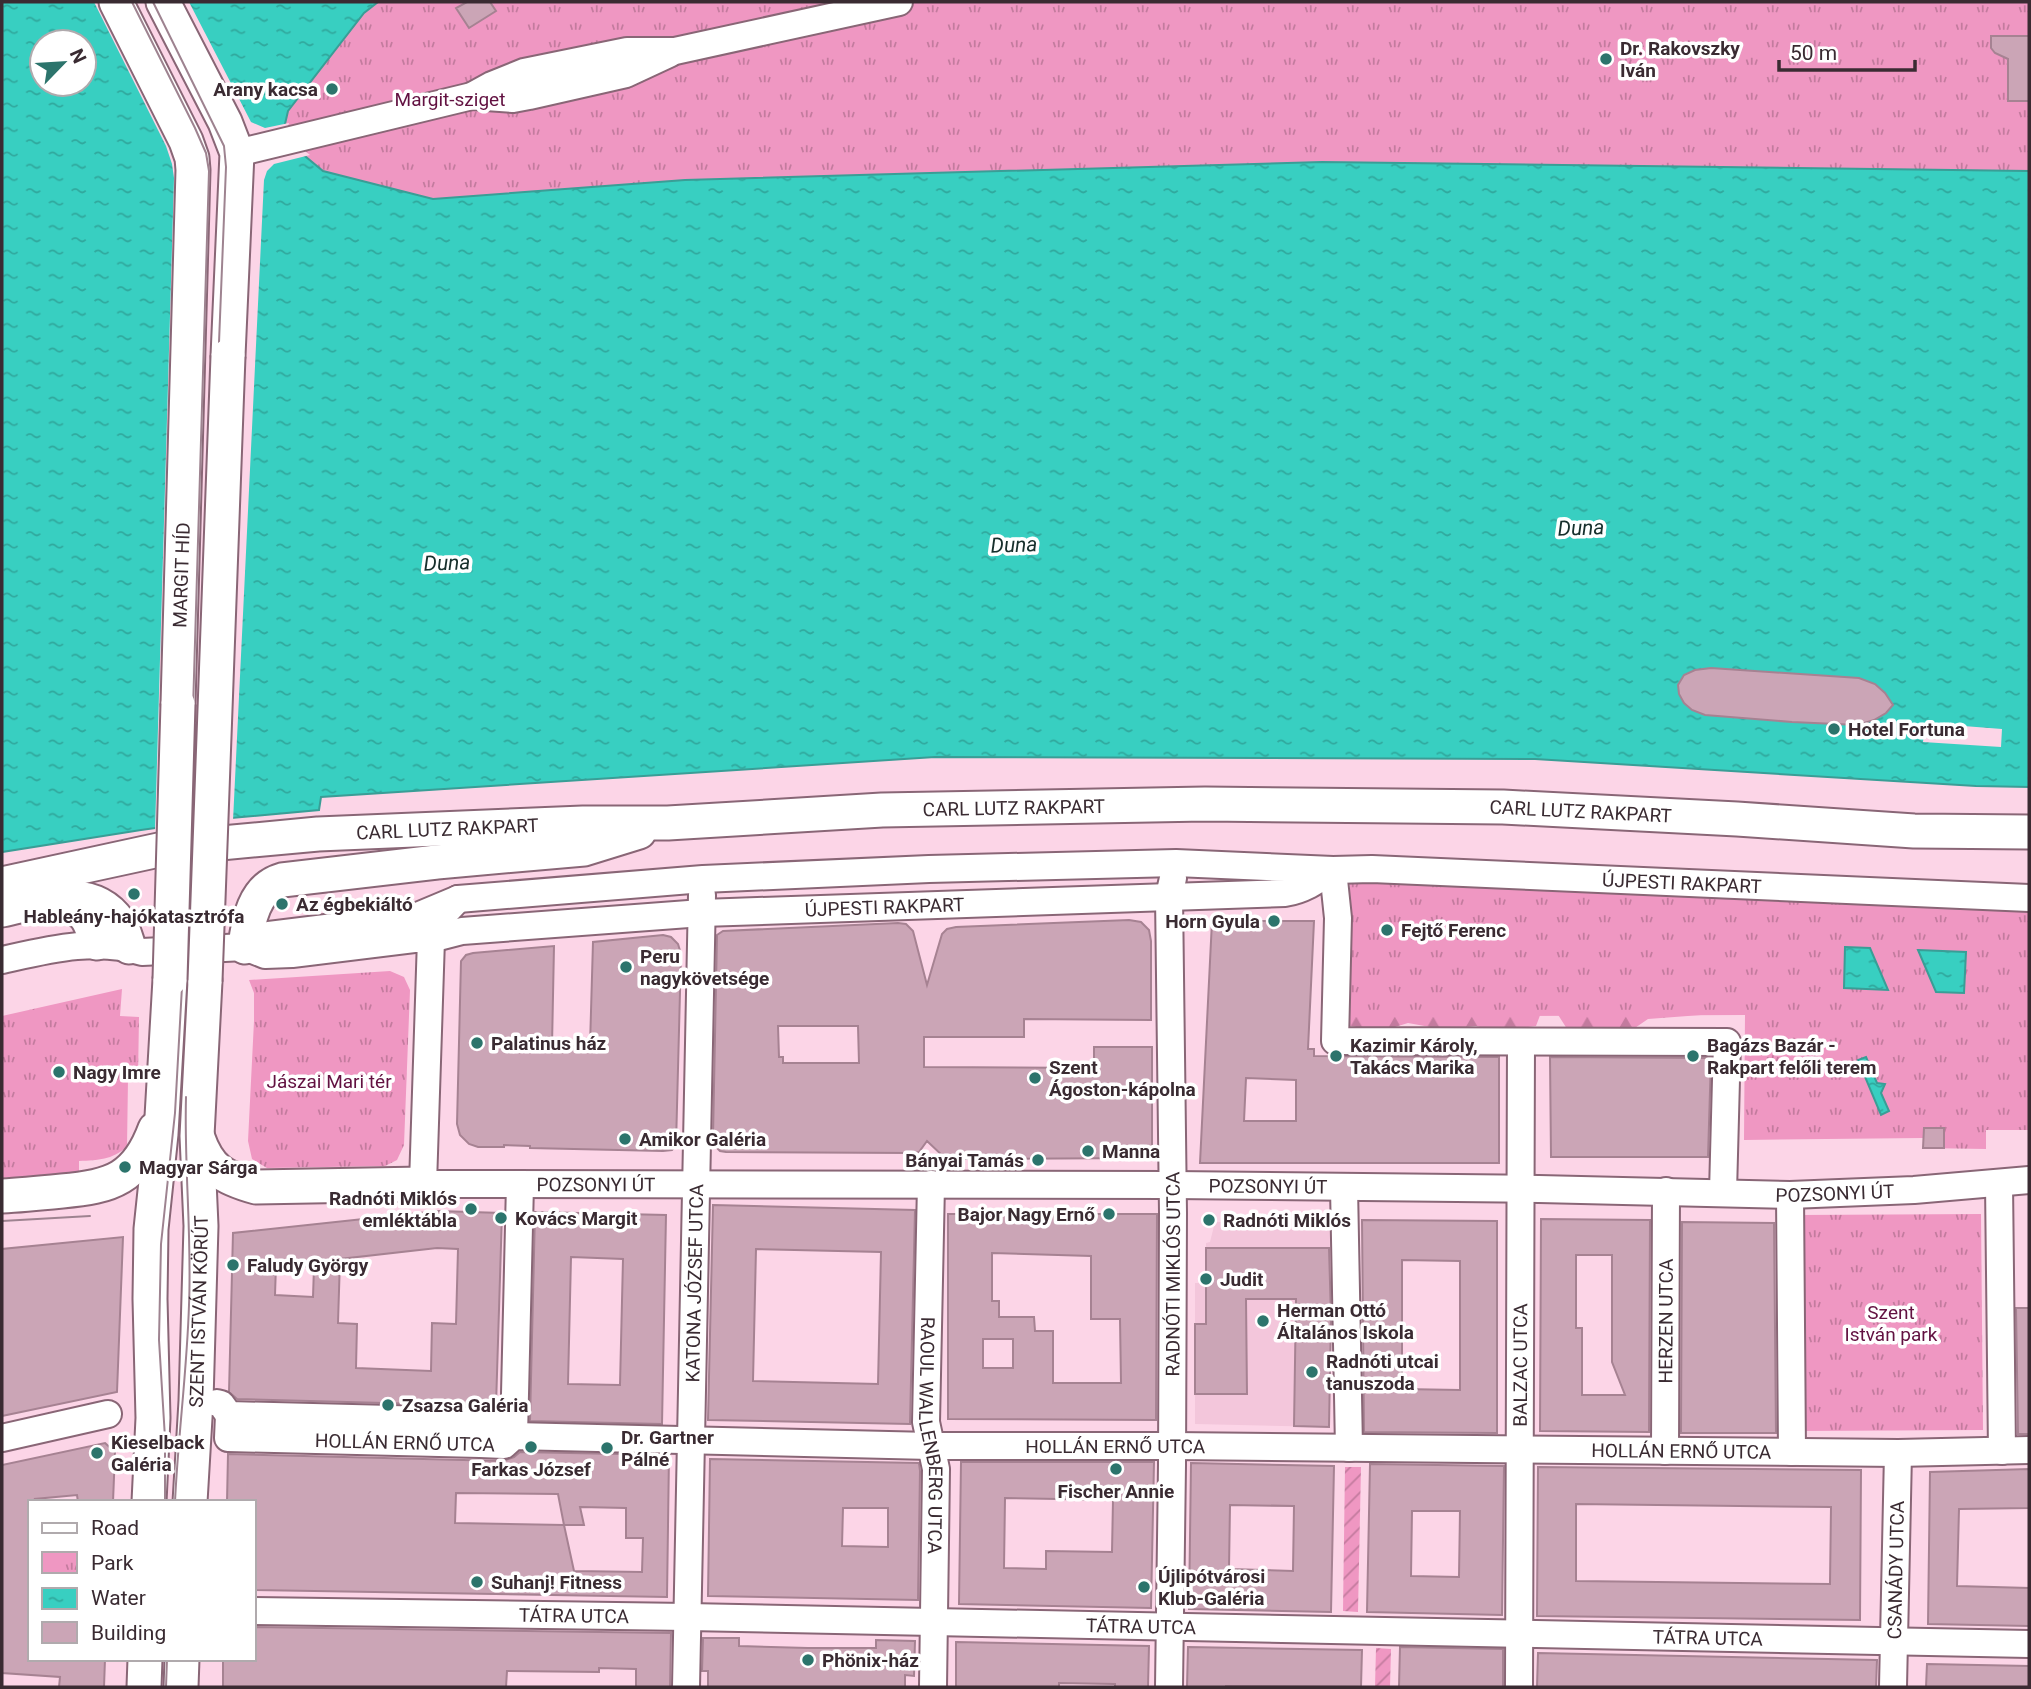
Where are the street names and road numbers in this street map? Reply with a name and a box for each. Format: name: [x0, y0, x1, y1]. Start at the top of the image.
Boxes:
street label: MARGIT HÍD: [168, 522, 195, 628]
street label: CARL LUTZ RAKPART: [922, 795, 1105, 821]
street label: CARL LUTZ RAKPART: [1489, 796, 1672, 828]
street label: CARL LUTZ RAKPART: [356, 814, 539, 844]
street label: ÚJPESTI RAKPART: [1602, 868, 1762, 898]
street label: ÚJPESTI RAKPART: [804, 893, 965, 921]
street label: RADNÓTI MIKLÓS UTCA: [1161, 1171, 1185, 1376]
street label: POZSONYI ÚT: [537, 1173, 655, 1196]
street label: POZSONYI ÚT: [1208, 1174, 1328, 1199]
street label: POZSONYI ÚT: [1775, 1180, 1895, 1207]
street label: KATONA JÓZSEF UTCA: [681, 1183, 708, 1383]
street label: SZENT ISTVÁN KÖRÚT: [185, 1214, 213, 1408]
street label: HERZEN UTCA: [1654, 1258, 1678, 1383]
street label: BALZAC UTCA: [1509, 1303, 1532, 1427]
street label: RAOUL WALLENBERG UTCA: [914, 1317, 947, 1555]
street label: HOLLÁN ERNŐ UTCA: [315, 1429, 496, 1457]
street label: HOLLÁN ERNŐ UTCA: [1025, 1435, 1206, 1458]
street label: HOLLÁN ERNŐ UTCA: [1591, 1439, 1772, 1464]
street label: CSANÁDY UTCA: [1883, 1500, 1909, 1640]
street label: TÁTRA UTCA: [519, 1604, 630, 1628]
street label: TÁTRA UTCA: [1086, 1614, 1197, 1639]
street label: TÁTRA UTCA: [1652, 1625, 1764, 1651]

